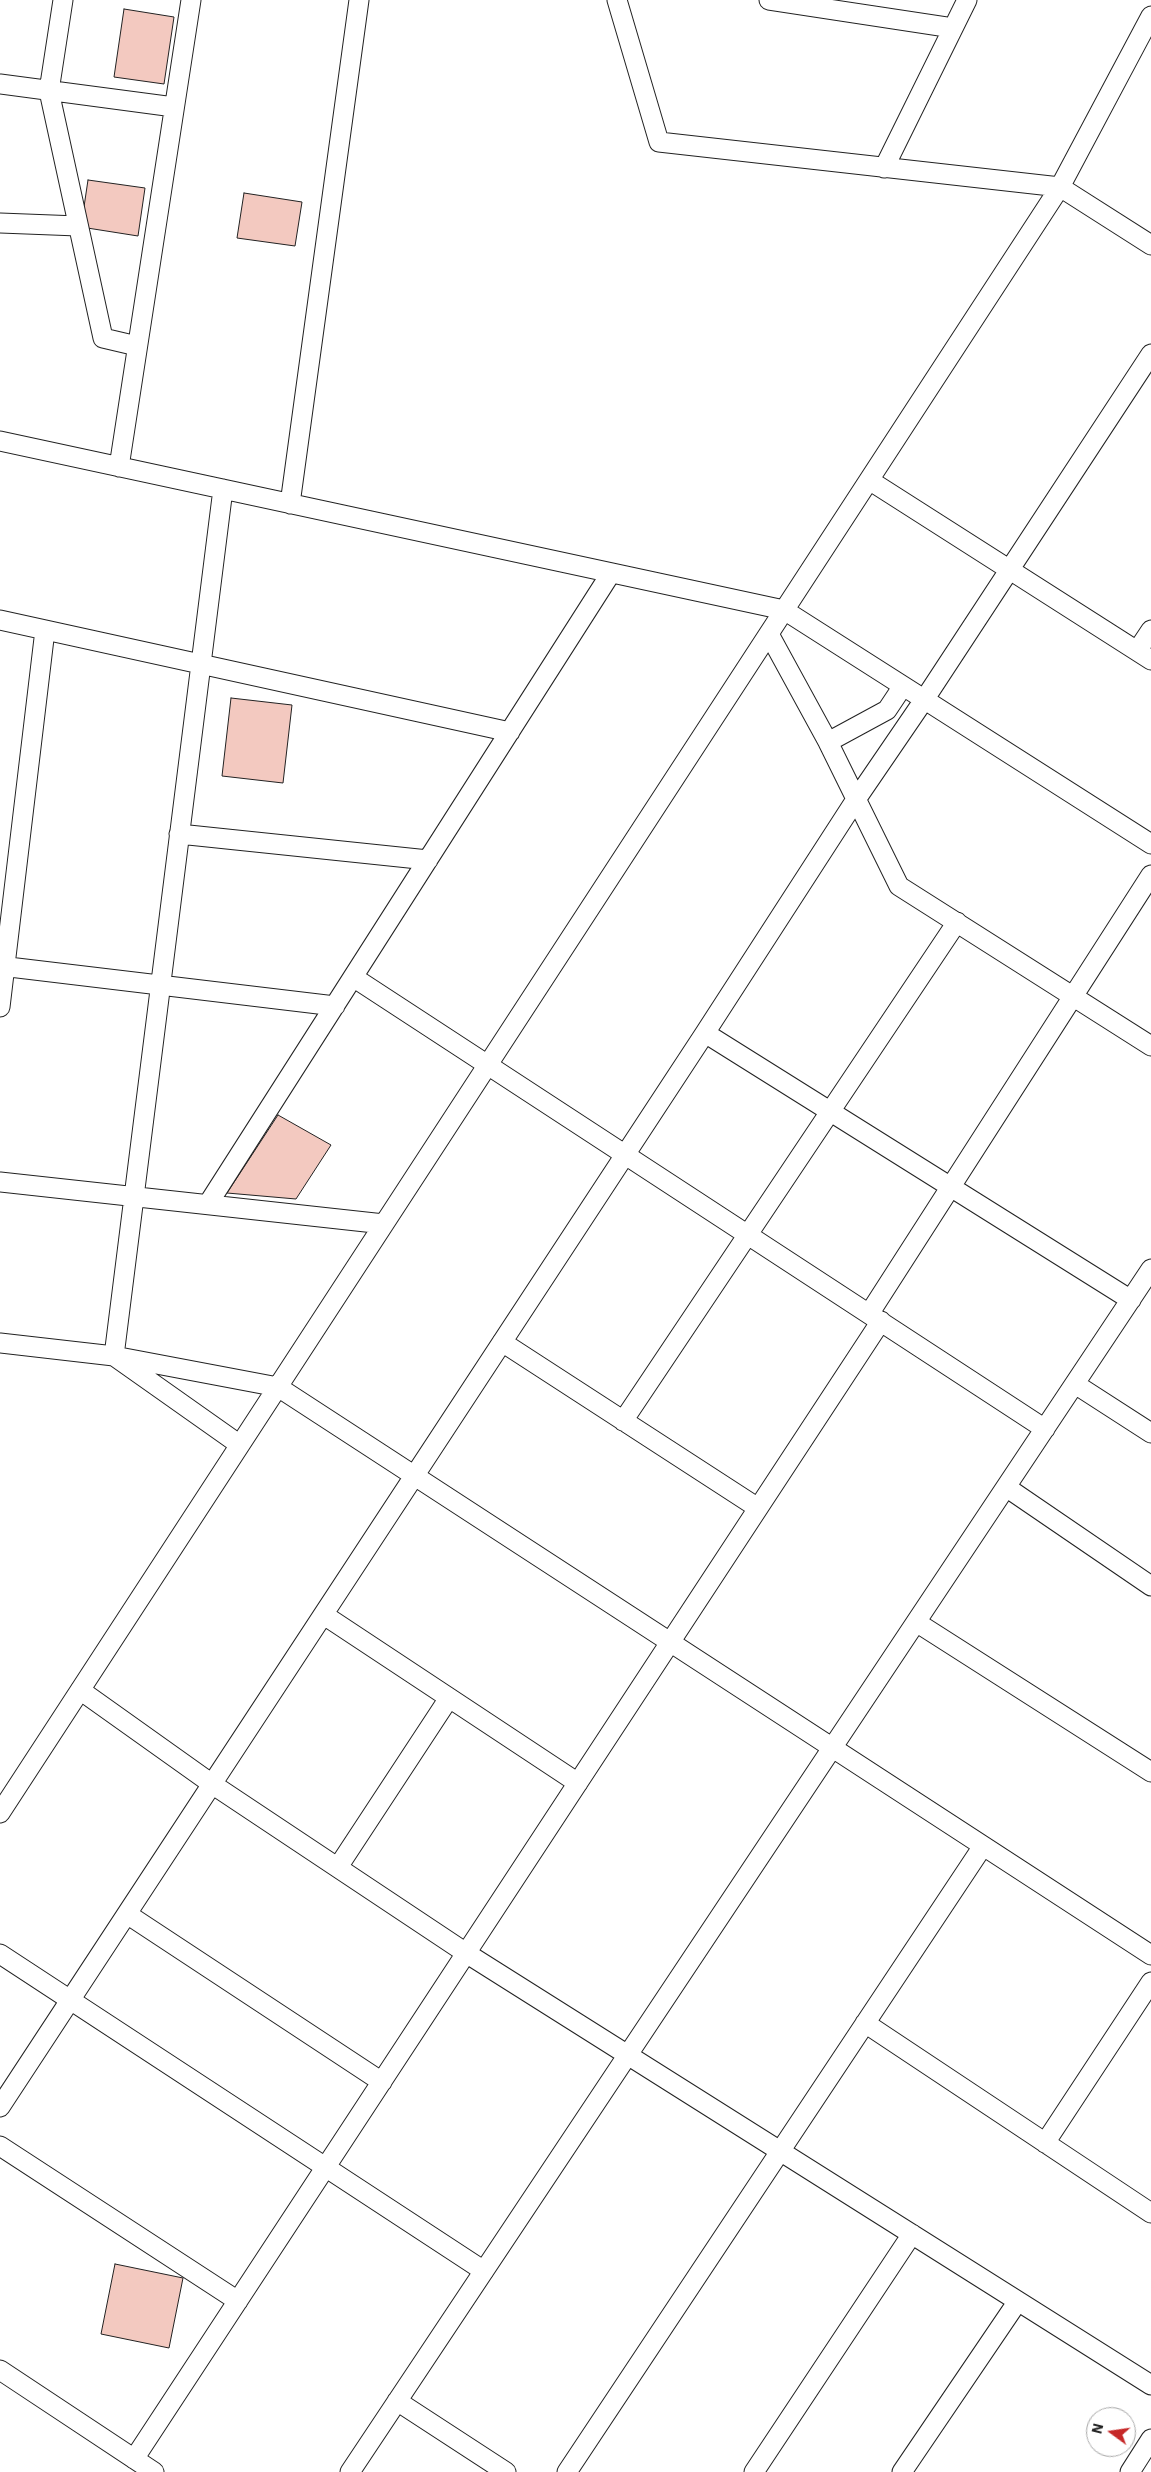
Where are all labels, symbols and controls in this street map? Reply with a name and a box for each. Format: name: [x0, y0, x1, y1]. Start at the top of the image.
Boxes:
north arrow: [1086, 2407, 1136, 2457]
text: N: [1087, 2422, 1107, 2436]

